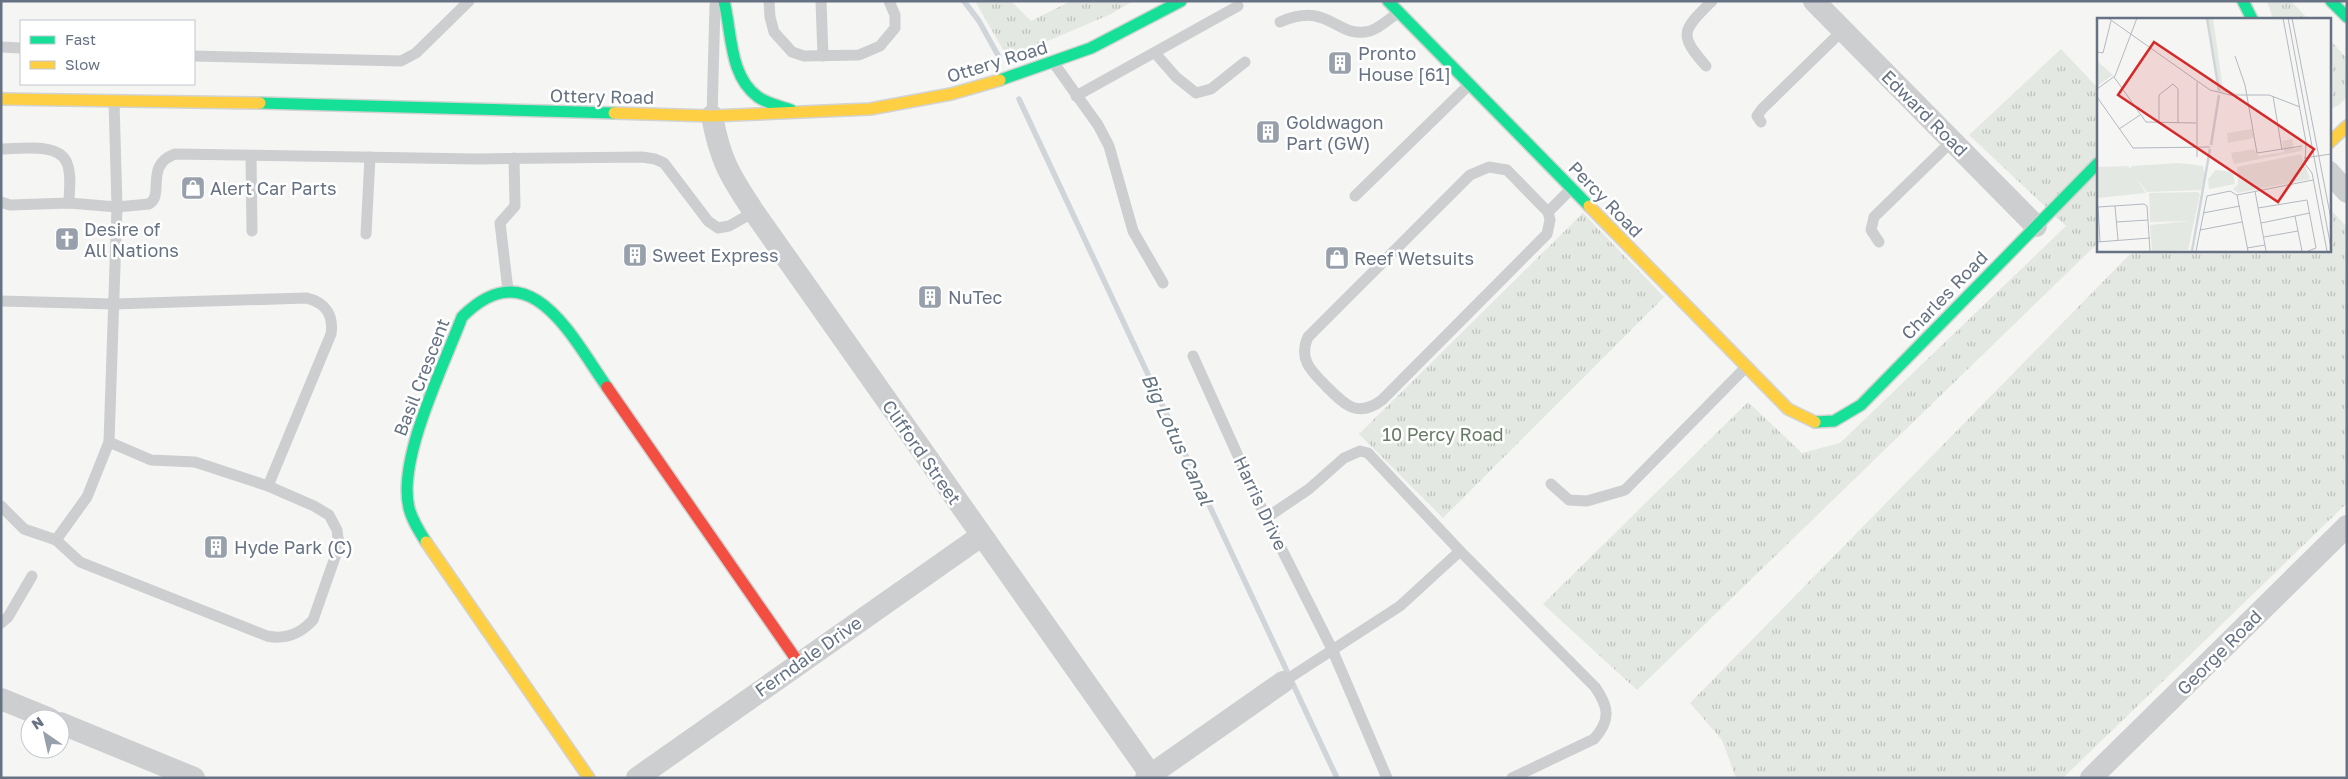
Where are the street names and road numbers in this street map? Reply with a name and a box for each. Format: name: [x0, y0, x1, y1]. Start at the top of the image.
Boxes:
street label: Ottery Road: [944, 35, 1050, 87]
street label: Edward Road: [1877, 65, 1973, 161]
street label: Ottery Road: [550, 84, 654, 108]
street label: Percy Road: [1564, 156, 1648, 242]
street label: Charles Road: [1896, 246, 1992, 344]
street label: Basil Crescent: [388, 315, 454, 439]
street label: Clifford Street: [878, 396, 966, 508]
street label: Harris Drive: [1230, 452, 1292, 554]
street label: George Road: [2172, 605, 2266, 699]
street label: Ferndale Drive: [750, 611, 866, 701]

